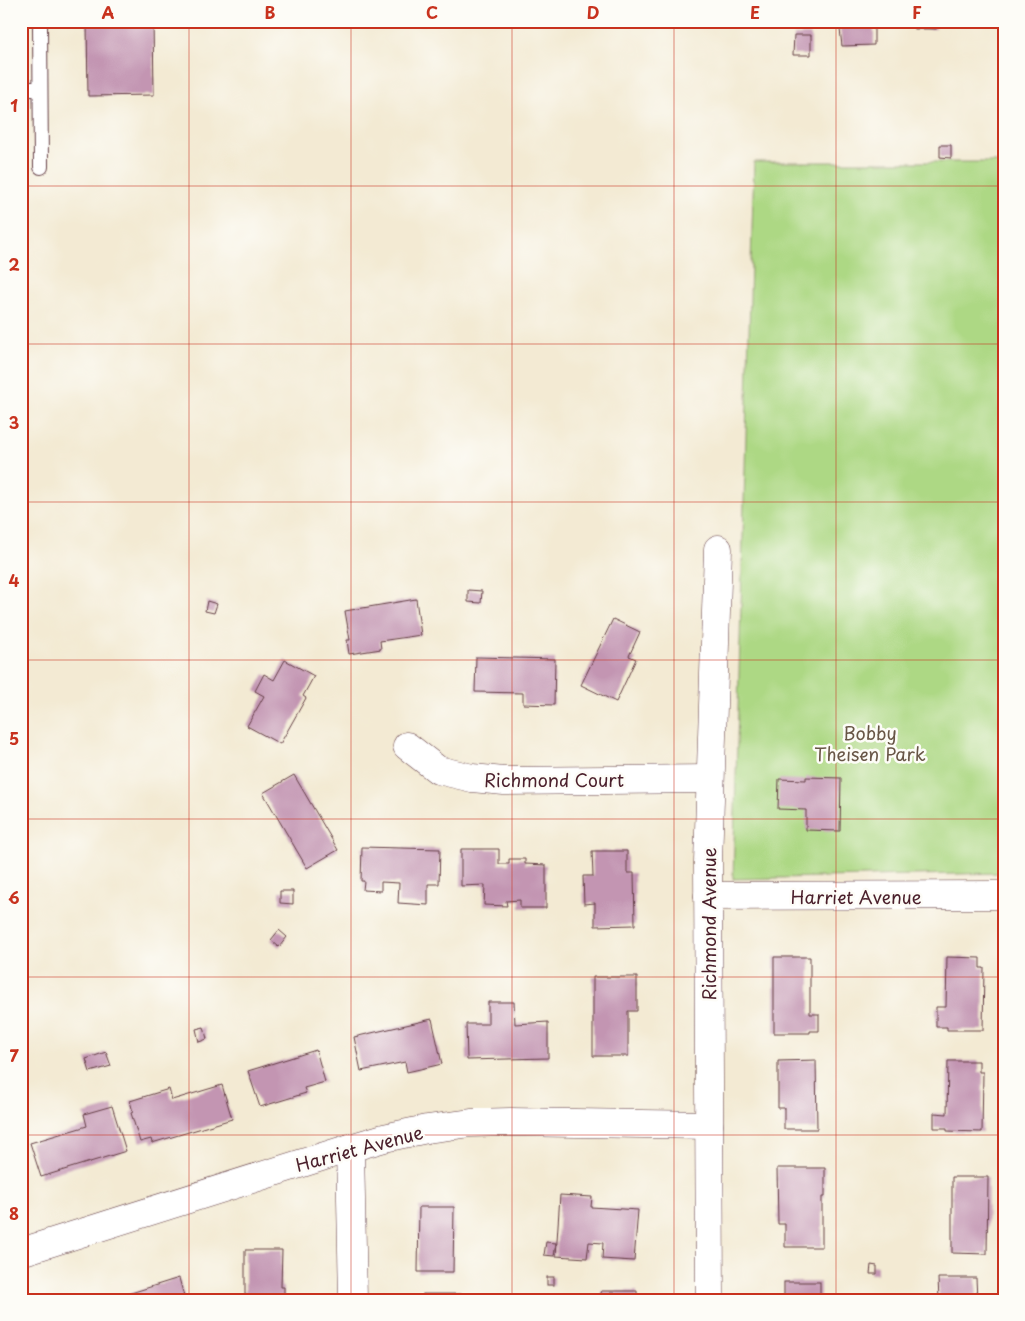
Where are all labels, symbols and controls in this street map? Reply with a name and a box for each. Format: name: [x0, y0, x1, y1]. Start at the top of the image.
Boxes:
text: A: [102, 0, 115, 24]
text: B: [265, 0, 276, 24]
text: C: [426, 0, 438, 24]
text: D: [587, 0, 599, 24]
text: E: [750, 0, 760, 24]
text: F: [912, 0, 922, 24]
text: 1: [10, 93, 18, 117]
text: 2: [8, 252, 20, 276]
text: 3: [9, 410, 19, 434]
text: 4: [9, 568, 20, 592]
park label: Bobby Theisen Park: [814, 719, 926, 767]
text: 5: [9, 726, 19, 750]
street label: Richmond Court: [484, 766, 624, 793]
street label: Richmond Avenue: [695, 847, 722, 1001]
street label: Harriet Avenue: [790, 883, 922, 910]
text: 6: [8, 885, 20, 909]
text: 7: [9, 1043, 19, 1067]
street label: Harriet Avenue: [292, 1118, 426, 1178]
text: 8: [9, 1201, 19, 1225]

